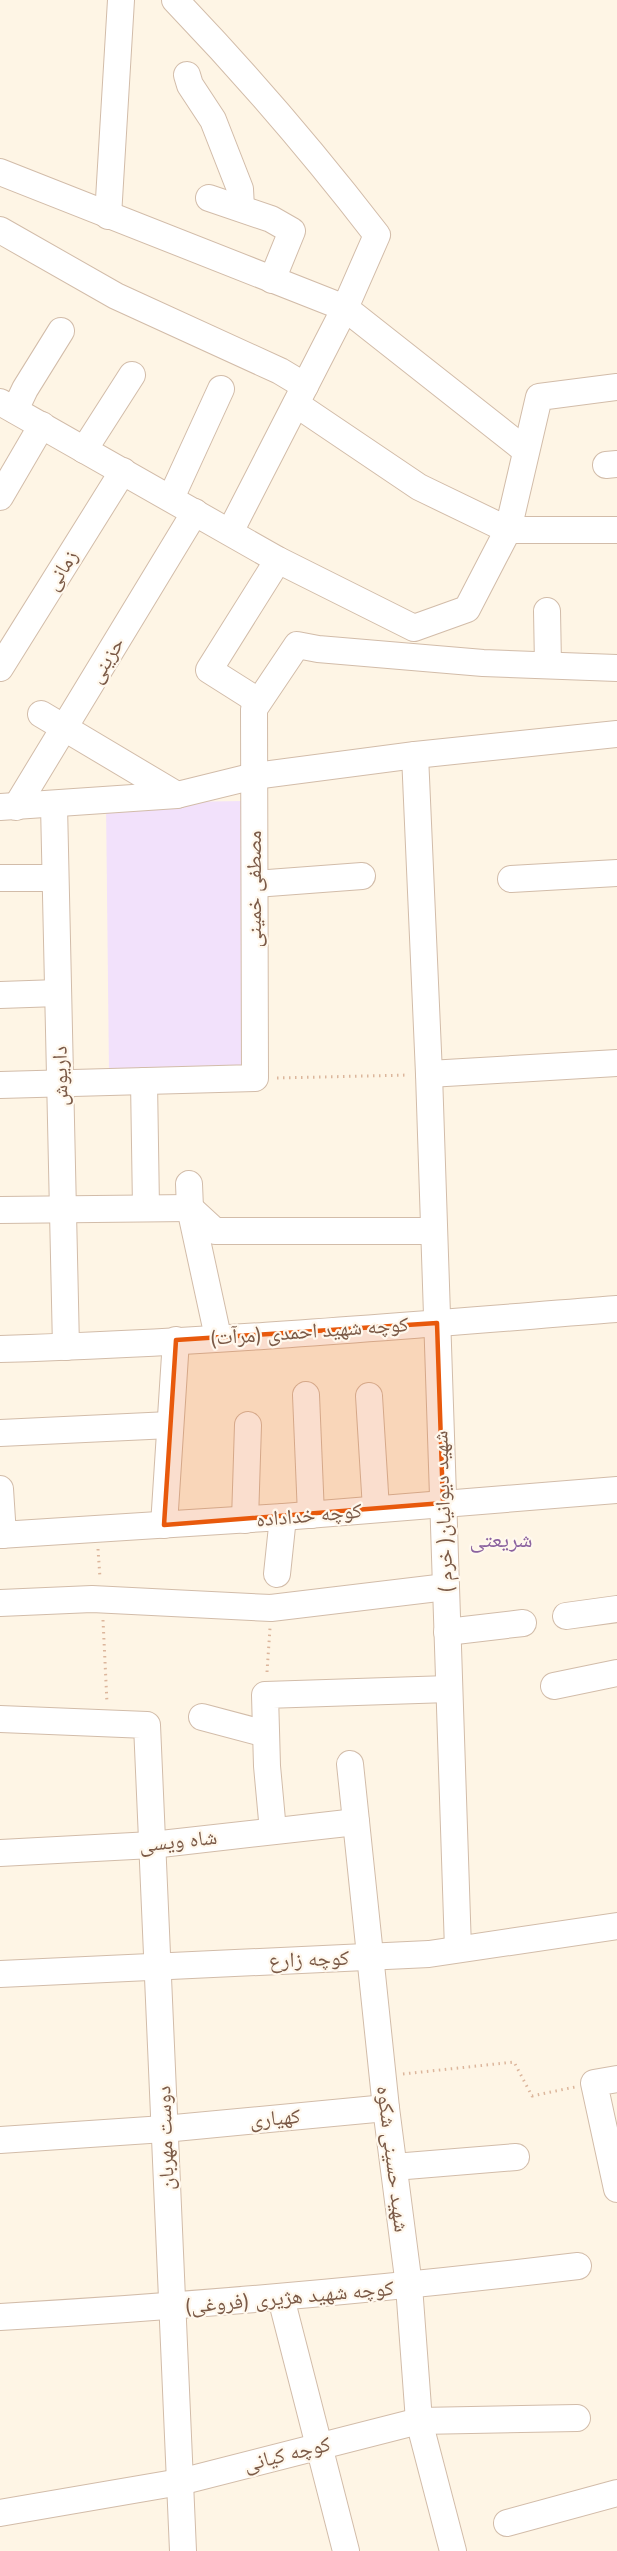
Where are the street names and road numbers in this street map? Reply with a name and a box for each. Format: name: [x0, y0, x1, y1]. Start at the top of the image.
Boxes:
street label: زمانی: [38, 544, 84, 596]
street label: حزینی: [81, 632, 131, 688]
street label: مصطفی خمینی: [240, 830, 268, 948]
street label: داریوش: [45, 1046, 75, 1106]
street label: کوچه شهید احمدی (مرآت): [209, 1310, 410, 1352]
street label: شهید دیوانیان( خرم ): [426, 1430, 460, 1594]
street label: کوچه خداداده: [255, 1496, 363, 1534]
street label: شاه ویسی: [138, 1823, 218, 1859]
street label: کوچه زارع: [268, 1944, 350, 1974]
street label: شهید حسینی شکوه: [370, 2084, 416, 2234]
street label: دوست مهربان: [149, 2085, 181, 2191]
street label: کهیاری: [249, 2102, 302, 2134]
street label: کوچه شهید هژیری (فروغی): [183, 2274, 395, 2320]
street label: کوچه کیانی: [241, 2430, 334, 2478]

